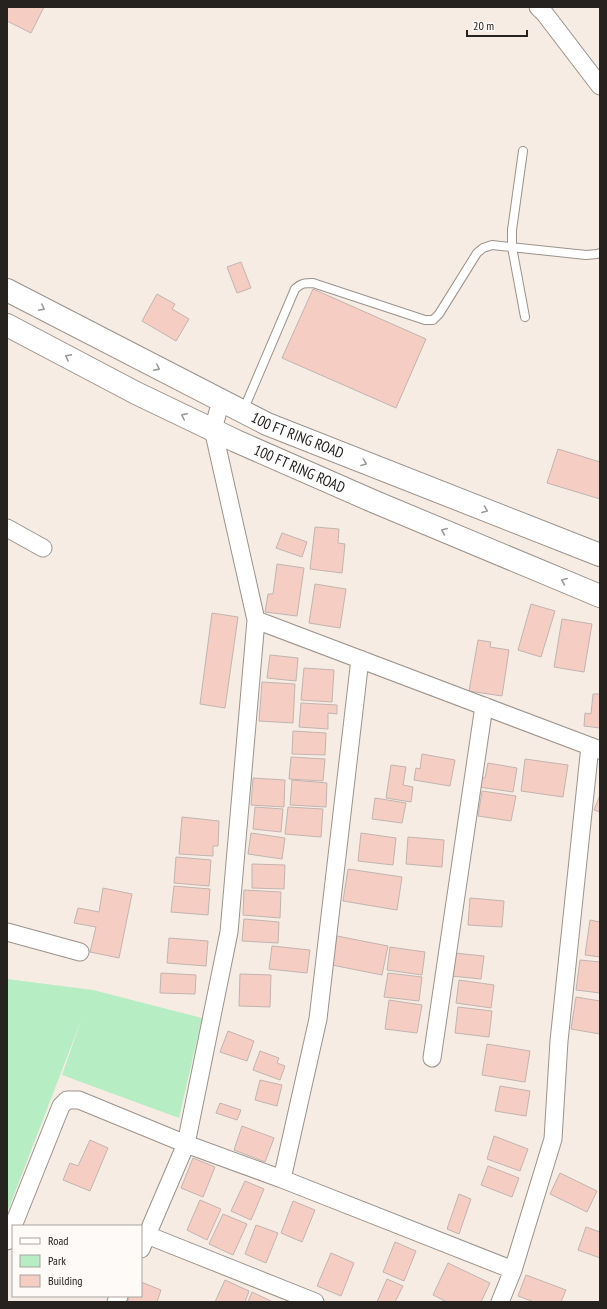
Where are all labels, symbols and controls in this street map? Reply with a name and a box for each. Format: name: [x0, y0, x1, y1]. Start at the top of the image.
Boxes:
scale bar: [467, 12, 527, 38]
text: 20 m: [473, 18, 494, 33]
one-way arrow: [37, 304, 45, 311]
one-way arrow: [65, 354, 72, 362]
one-way arrow: [153, 363, 160, 371]
street label: 100 FT RING ROAD: [248, 408, 347, 462]
one-way arrow: [181, 413, 189, 421]
street label: 100 FT RING ROAD: [251, 440, 348, 497]
one-way arrow: [361, 458, 368, 466]
one-way arrow: [482, 506, 489, 514]
one-way arrow: [440, 528, 448, 536]
one-way arrow: [560, 578, 567, 586]
legend: [12, 1225, 142, 1297]
text: Road: [48, 1233, 68, 1248]
text: Park: [48, 1253, 66, 1268]
text: Building: [48, 1273, 83, 1288]

